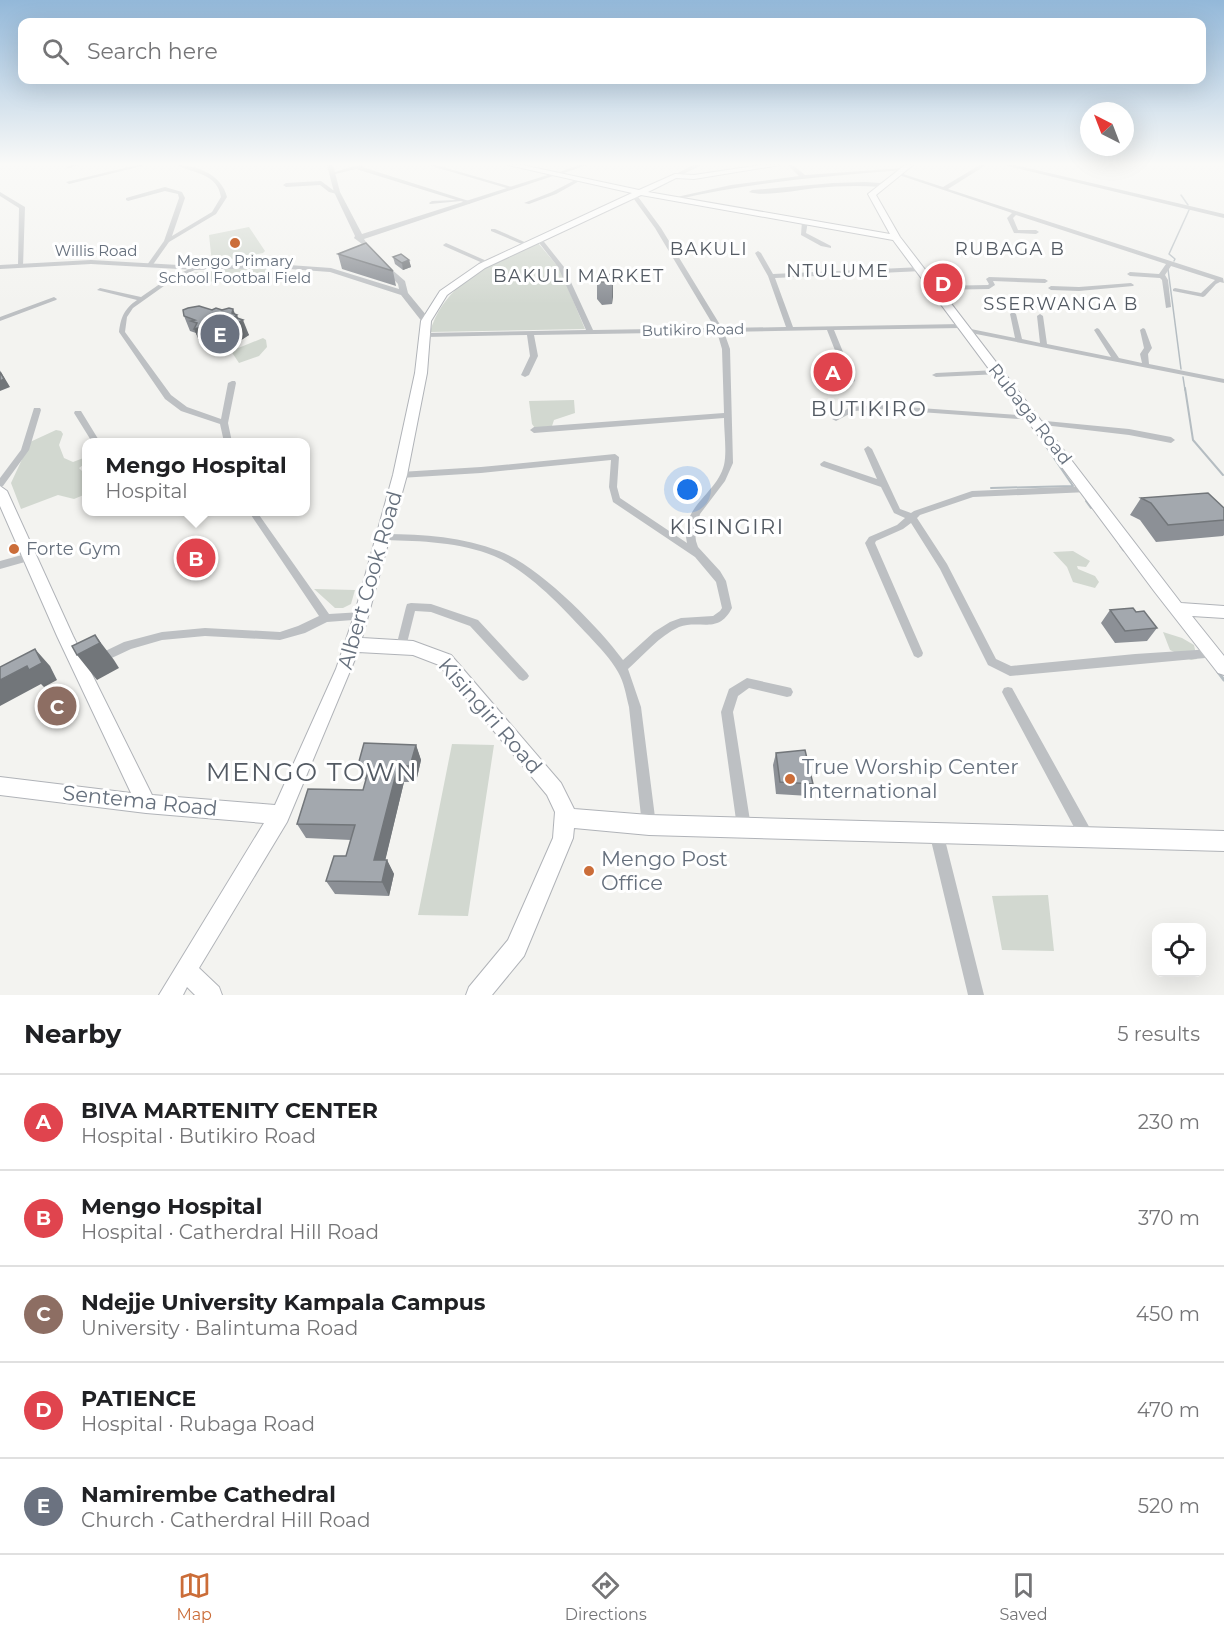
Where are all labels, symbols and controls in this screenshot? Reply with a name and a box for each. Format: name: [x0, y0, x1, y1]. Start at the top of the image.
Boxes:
search box: [18, 18, 1206, 84]
icon: search: [39, 35, 72, 68]
text: Search here: [87, 38, 218, 65]
north arrow: [1080, 102, 1134, 156]
marker: Mengo Primary School Footbal Field: [228, 236, 242, 250]
district label: BAKULI: [670, 238, 748, 260]
district label: RUBAGA B: [955, 238, 1065, 260]
street label: Willis Road: [54, 241, 138, 260]
place label: Mengo Primary School Footbal Field: [159, 251, 311, 287]
district label: NTULUME: [786, 260, 890, 282]
pin: D: [924, 260, 962, 306]
district label: BAKULI MARKET: [493, 265, 665, 287]
district label: SSERWANGA B: [983, 293, 1139, 315]
pin: E: [200, 312, 240, 356]
street label: Butikiro Road: [641, 319, 745, 340]
pin: A: [814, 350, 852, 394]
street label: Rubaga Road: [984, 359, 1076, 469]
district label: BUTIKIRO: [811, 396, 927, 421]
popup: [82, 438, 310, 516]
text: Mengo Hospital: [105, 452, 287, 479]
your location: [673, 475, 702, 504]
text: Hospital: [105, 479, 188, 503]
street label: Albert Cook Road: [332, 488, 407, 672]
district label: KISINGIRI: [669, 514, 785, 539]
pin: B: [176, 536, 216, 580]
place label: Forte Gym: [26, 538, 121, 560]
marker: Forte Gym: [7, 542, 21, 556]
street label: Kisingiri Road: [433, 653, 547, 779]
pin: C: [38, 684, 76, 728]
place label: True Worship Center International: [802, 754, 1019, 803]
district label: MENGO TOWN: [206, 756, 418, 788]
marker: True Worship Center International: [783, 772, 797, 786]
street label: Sentema Road: [61, 780, 219, 821]
place label: Mengo Post Office: [601, 846, 728, 895]
marker: Mengo Post Office: [582, 864, 596, 878]
map controls: [1152, 923, 1206, 977]
button: locate: [1152, 923, 1206, 977]
text: Nearby: [24, 1018, 121, 1050]
text: 5 results: [1117, 1022, 1200, 1046]
text: BIVA MARTENITY CENTER: [81, 1097, 378, 1124]
text: A: [36, 1110, 51, 1134]
text: 230 m: [1138, 1110, 1200, 1134]
text: Hospital · Butikiro Road: [81, 1124, 316, 1148]
text: Mengo Hospital: [81, 1193, 262, 1220]
text: B: [36, 1206, 51, 1230]
text: 370 m: [1138, 1206, 1200, 1230]
text: Hospital · Catherdral Hill Road: [81, 1220, 379, 1244]
text: Ndejje University Kampala Campus: [81, 1289, 486, 1316]
text: C: [36, 1302, 51, 1326]
text: 450 m: [1136, 1302, 1200, 1326]
text: University · Balintuma Road: [81, 1316, 358, 1340]
text: PATIENCE: [81, 1385, 196, 1412]
text: D: [35, 1398, 52, 1422]
text: 470 m: [1137, 1398, 1200, 1422]
text: Hospital · Rubaga Road: [81, 1412, 315, 1436]
text: Namirembe Cathedral: [81, 1481, 336, 1508]
text: E: [37, 1494, 50, 1518]
text: 520 m: [1138, 1494, 1200, 1518]
text: Church · Catherdral Hill Road: [81, 1508, 370, 1532]
tab: Map: [176, 1569, 212, 1624]
tab: Directions: [565, 1569, 647, 1624]
tab: Saved: [1000, 1569, 1048, 1624]

